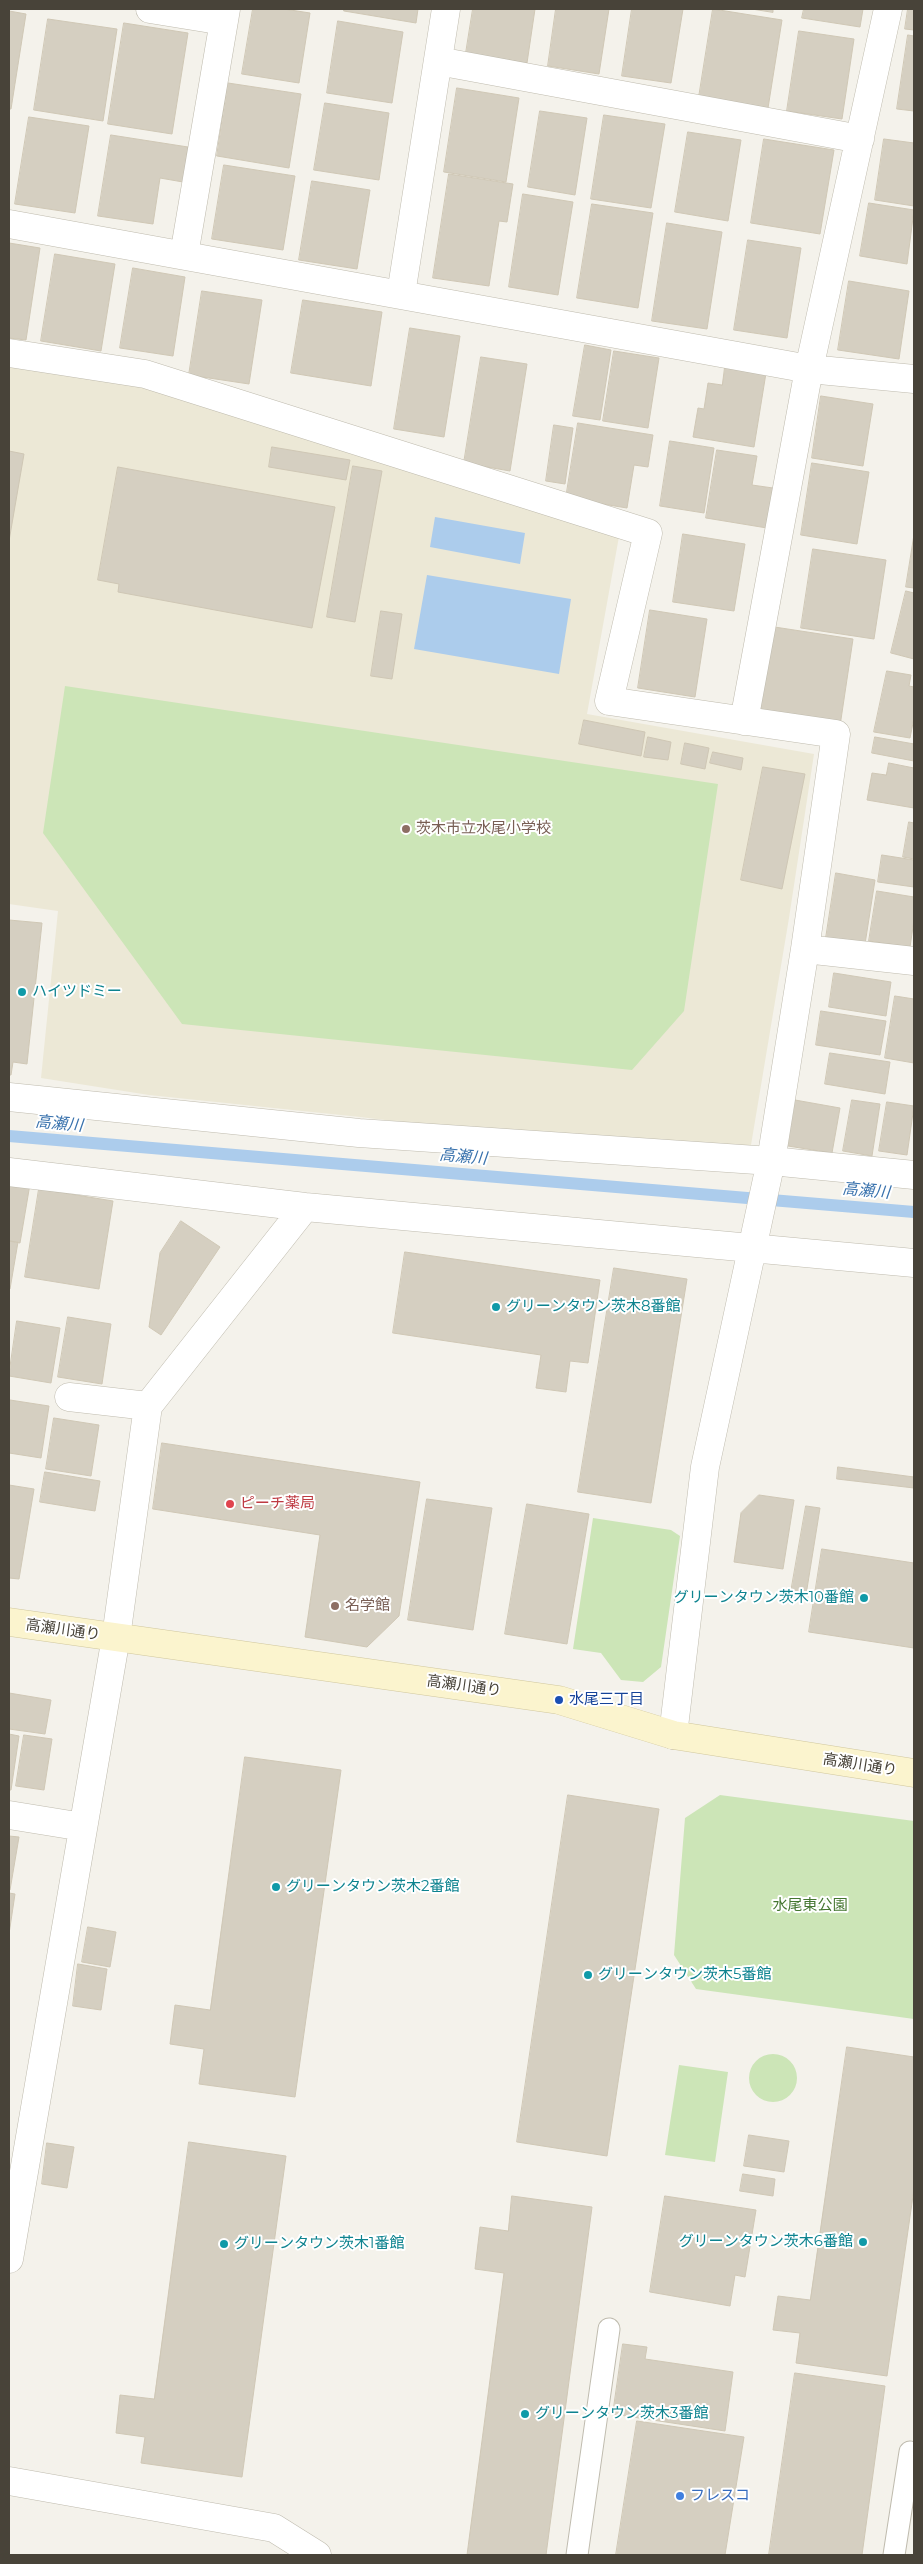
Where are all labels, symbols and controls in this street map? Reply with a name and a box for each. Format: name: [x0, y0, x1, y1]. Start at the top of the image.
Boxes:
place label: 茨木市立水尾小学校: [416, 820, 551, 838]
marker: 茨木市立水尾小学校: [400, 823, 412, 835]
place label: ハイツドミー: [32, 983, 122, 1001]
marker: ハイツドミー: [16, 986, 28, 998]
water label: 高瀬川: [34, 1112, 84, 1136]
water label: 高瀬川: [438, 1145, 488, 1169]
water label: 高瀬川: [841, 1179, 891, 1203]
place label: グリーンタウン茨木8番館: [506, 1298, 681, 1316]
marker: グリーンタウン茨木8番館: [490, 1301, 502, 1313]
place label: ピーチ薬局: [240, 1495, 315, 1513]
marker: ピーチ薬局: [224, 1498, 236, 1510]
place label: グリーンタウン茨木10番館: [674, 1589, 854, 1607]
marker: グリーンタウン茨木10番館: [858, 1592, 870, 1604]
place label: 名学館: [345, 1597, 390, 1615]
marker: 名学館: [329, 1600, 341, 1612]
street label: 高瀬川通り: [25, 1616, 101, 1644]
street label: 高瀬川通り: [426, 1672, 502, 1700]
place label: 水尾三丁目: [569, 1691, 644, 1709]
marker: 水尾三丁目: [553, 1694, 565, 1706]
street label: 高瀬川通り: [822, 1750, 898, 1780]
place label: グリーンタウン茨木2番館: [286, 1878, 460, 1896]
marker: グリーンタウン茨木2番館: [270, 1881, 282, 1893]
park label: 水尾東公園: [773, 1897, 847, 1915]
place label: グリーンタウン茨木5番館: [598, 1966, 771, 1984]
marker: グリーンタウン茨木5番館: [582, 1969, 594, 1981]
place label: グリーンタウン茨木6番館: [679, 2233, 853, 2251]
place label: グリーンタウン茨木1番館: [234, 2235, 404, 2253]
marker: グリーンタウン茨木6番館: [857, 2236, 869, 2248]
marker: グリーンタウン茨木1番館: [218, 2238, 230, 2250]
place label: グリーンタウン茨木3番館: [535, 2405, 708, 2423]
marker: グリーンタウン茨木3番館: [519, 2408, 531, 2420]
place label: フレスコ: [690, 2487, 750, 2505]
marker: フレスコ: [674, 2490, 686, 2502]

